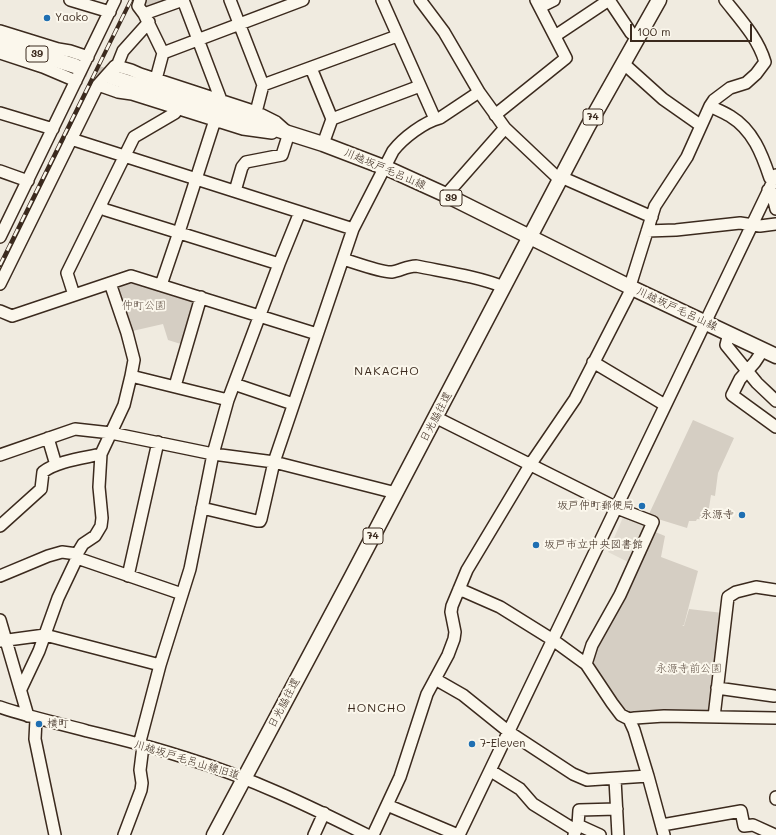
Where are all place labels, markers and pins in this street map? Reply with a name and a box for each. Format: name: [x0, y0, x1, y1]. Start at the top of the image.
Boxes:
place label: Yaoko: [55, 11, 88, 25]
marker: Yaoko: [42, 13, 52, 23]
place label: 坂戸仲町郵便局: [557, 499, 634, 513]
marker: 坂戸仲町郵便局: [637, 501, 647, 511]
place label: 永源寺: [701, 508, 734, 522]
marker: 永源寺: [737, 510, 747, 520]
place label: 坂戸市立中央図書館: [544, 538, 643, 552]
marker: 坂戸市立中央図書館: [531, 540, 541, 550]
place label: 横町: [47, 717, 69, 731]
marker: 横町: [34, 719, 44, 729]
place label: 7-Eleven: [480, 737, 525, 751]
marker: 7-Eleven: [467, 739, 477, 749]

